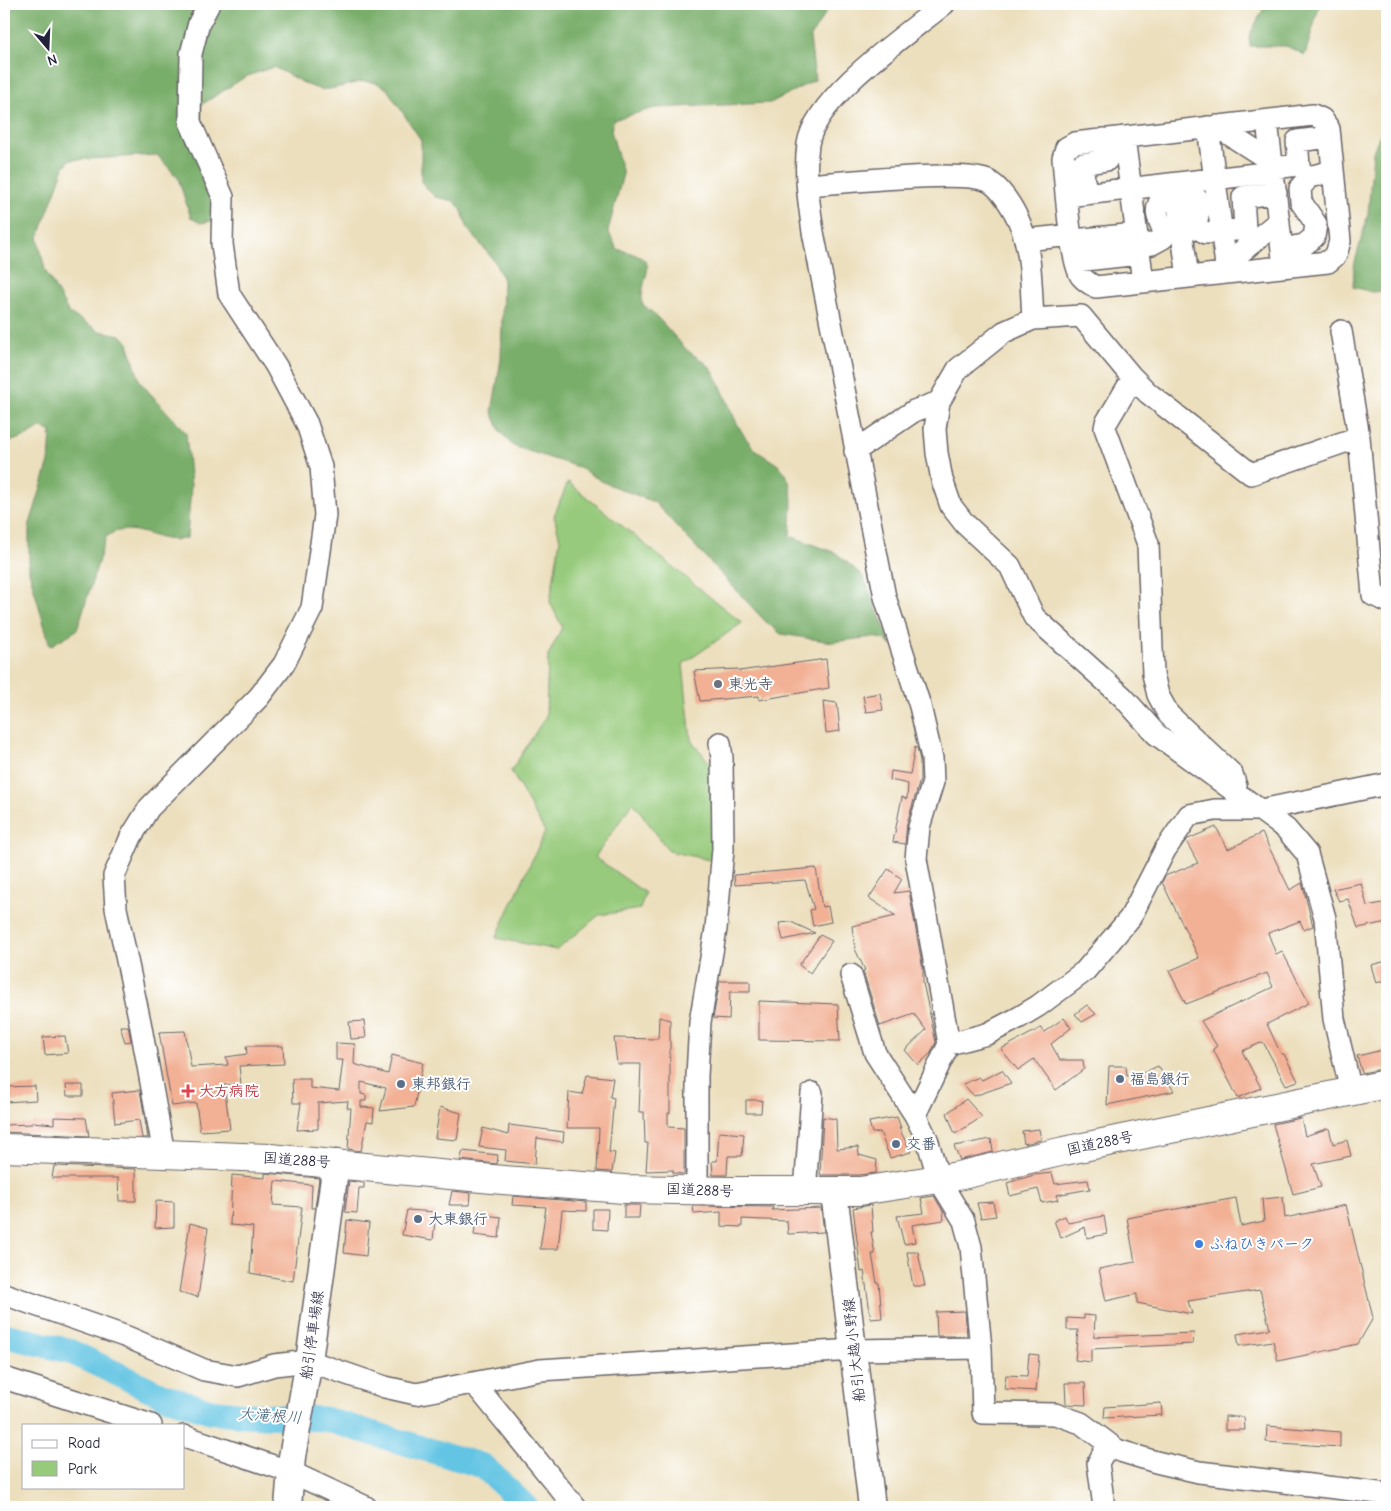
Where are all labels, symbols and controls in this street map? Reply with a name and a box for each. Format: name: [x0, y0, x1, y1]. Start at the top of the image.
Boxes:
north arrow: [22, 22, 72, 72]
text: N: [45, 50, 59, 69]
place label: 東光寺: [728, 675, 773, 693]
marker: 東光寺: [712, 678, 724, 690]
place label: 福島銀行: [1130, 1070, 1190, 1088]
marker: 福島銀行: [1114, 1073, 1126, 1085]
place label: 東邦銀行: [411, 1075, 471, 1093]
marker: 東邦銀行: [395, 1078, 407, 1090]
place label: 大方病院: [199, 1082, 259, 1100]
marker: 大方病院: [181, 1084, 195, 1098]
street label: 国道288号: [1065, 1127, 1135, 1159]
place label: 交番: [906, 1135, 936, 1153]
marker: 交番: [890, 1138, 902, 1150]
street label: 国道288号: [262, 1149, 332, 1171]
street label: 国道288号: [666, 1180, 734, 1200]
place label: 大東銀行: [428, 1210, 488, 1228]
marker: 大東銀行: [412, 1213, 424, 1225]
place label: ふねひきパーク: [1209, 1235, 1314, 1253]
marker: ふねひきパーク: [1193, 1238, 1205, 1250]
street label: 船引停車場線: [297, 1289, 327, 1381]
street label: 船引大越小野線: [840, 1297, 868, 1403]
water label: 大滝根川: [237, 1405, 302, 1427]
legend: [22, 1424, 185, 1488]
text: Road: [68, 1434, 100, 1452]
text: Park: [68, 1460, 97, 1478]

